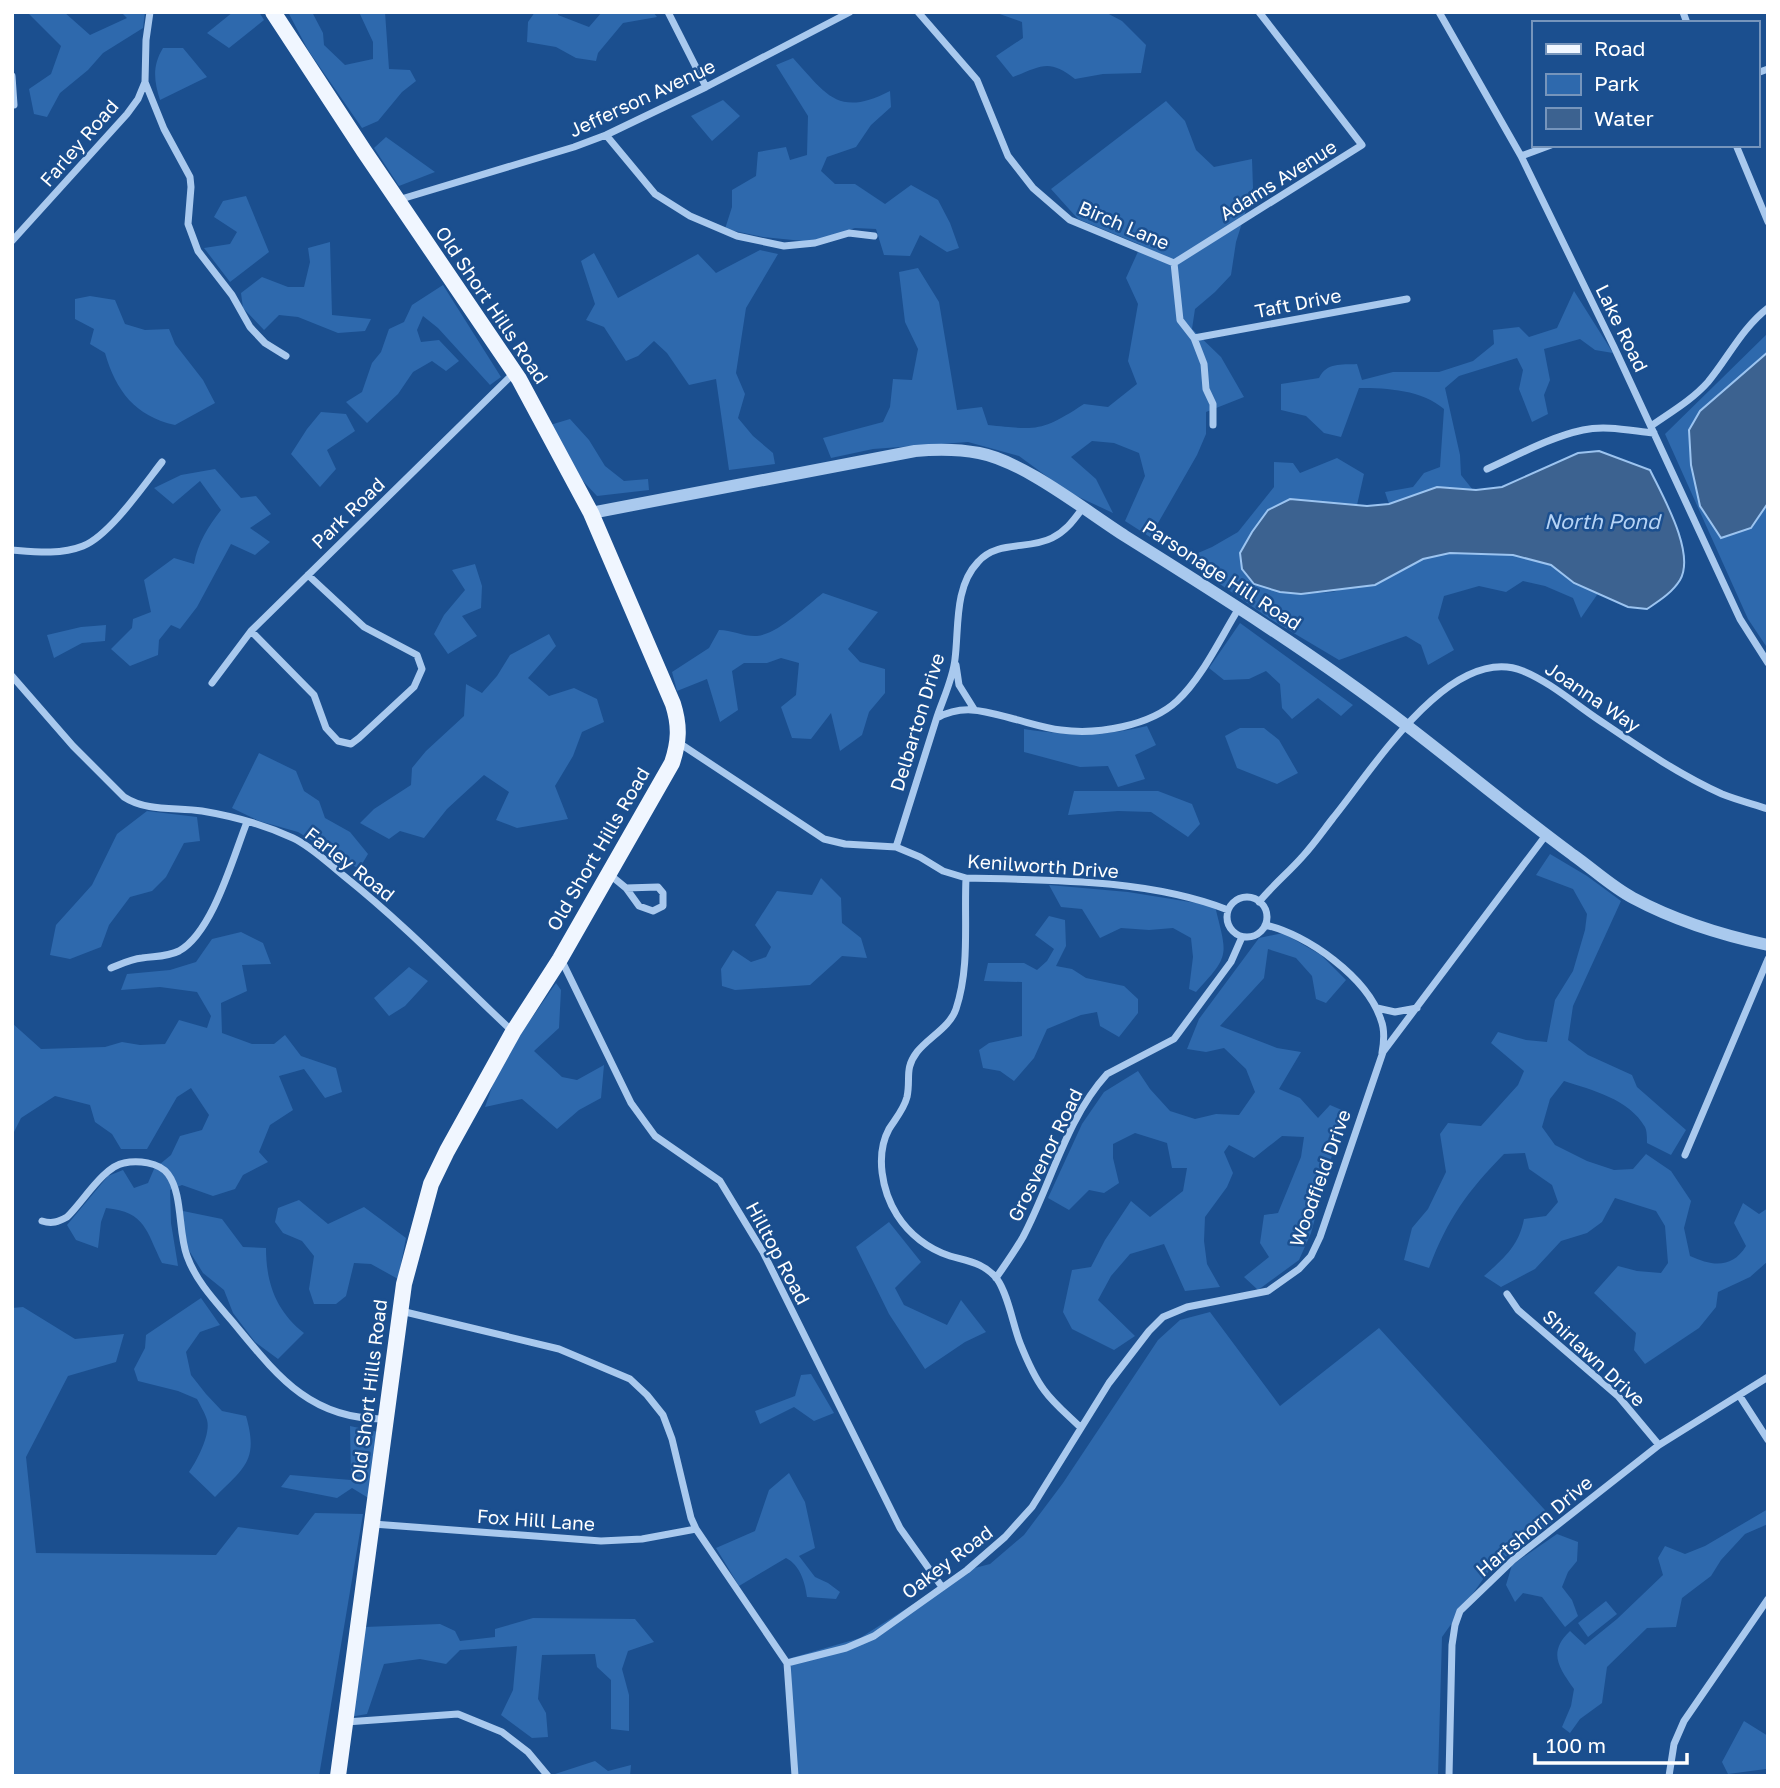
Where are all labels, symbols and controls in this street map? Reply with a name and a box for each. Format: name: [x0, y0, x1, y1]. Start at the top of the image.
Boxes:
legend: [1532, 21, 1759, 147]
text: Road: [1594, 35, 1645, 61]
street label: Jefferson Avenue: [565, 54, 719, 141]
text: Park: [1594, 70, 1640, 96]
street label: Farley Road: [35, 95, 123, 191]
text: Water: [1594, 105, 1654, 131]
street label: Adams Avenue: [1215, 134, 1341, 225]
street label: Birch Lane: [1075, 195, 1173, 254]
street label: Old Short Hills Road: [431, 222, 554, 388]
street label: Lake Road: [1591, 280, 1653, 375]
street label: Taft Drive: [1253, 283, 1343, 322]
street label: Park Road: [306, 472, 389, 553]
water label: North Pond: [1544, 508, 1662, 534]
street label: Parsonage Hill Road: [1139, 515, 1306, 635]
street label: Delbarton Drive: [885, 650, 948, 794]
street label: Joanna Way: [1541, 656, 1646, 737]
street label: Old Short Hills Road: [541, 763, 654, 935]
street label: Farley Road: [301, 821, 400, 906]
street label: Kenilworth Drive: [966, 849, 1120, 882]
street label: Grosvenor Road: [1002, 1084, 1087, 1225]
street label: Woodfield Drive: [1284, 1106, 1355, 1250]
street label: Hilltop Road: [742, 1197, 815, 1308]
street label: Old Short Hills Road: [346, 1298, 391, 1484]
street label: Shirlawn Drive: [1538, 1304, 1650, 1411]
street label: Hartshorn Drive: [1471, 1470, 1596, 1581]
street label: Fox Hill Lane: [476, 1504, 596, 1535]
street label: Oakey Road: [897, 1520, 997, 1603]
scale bar: [1535, 1722, 1687, 1766]
text: 100 m: [1546, 1732, 1606, 1758]

